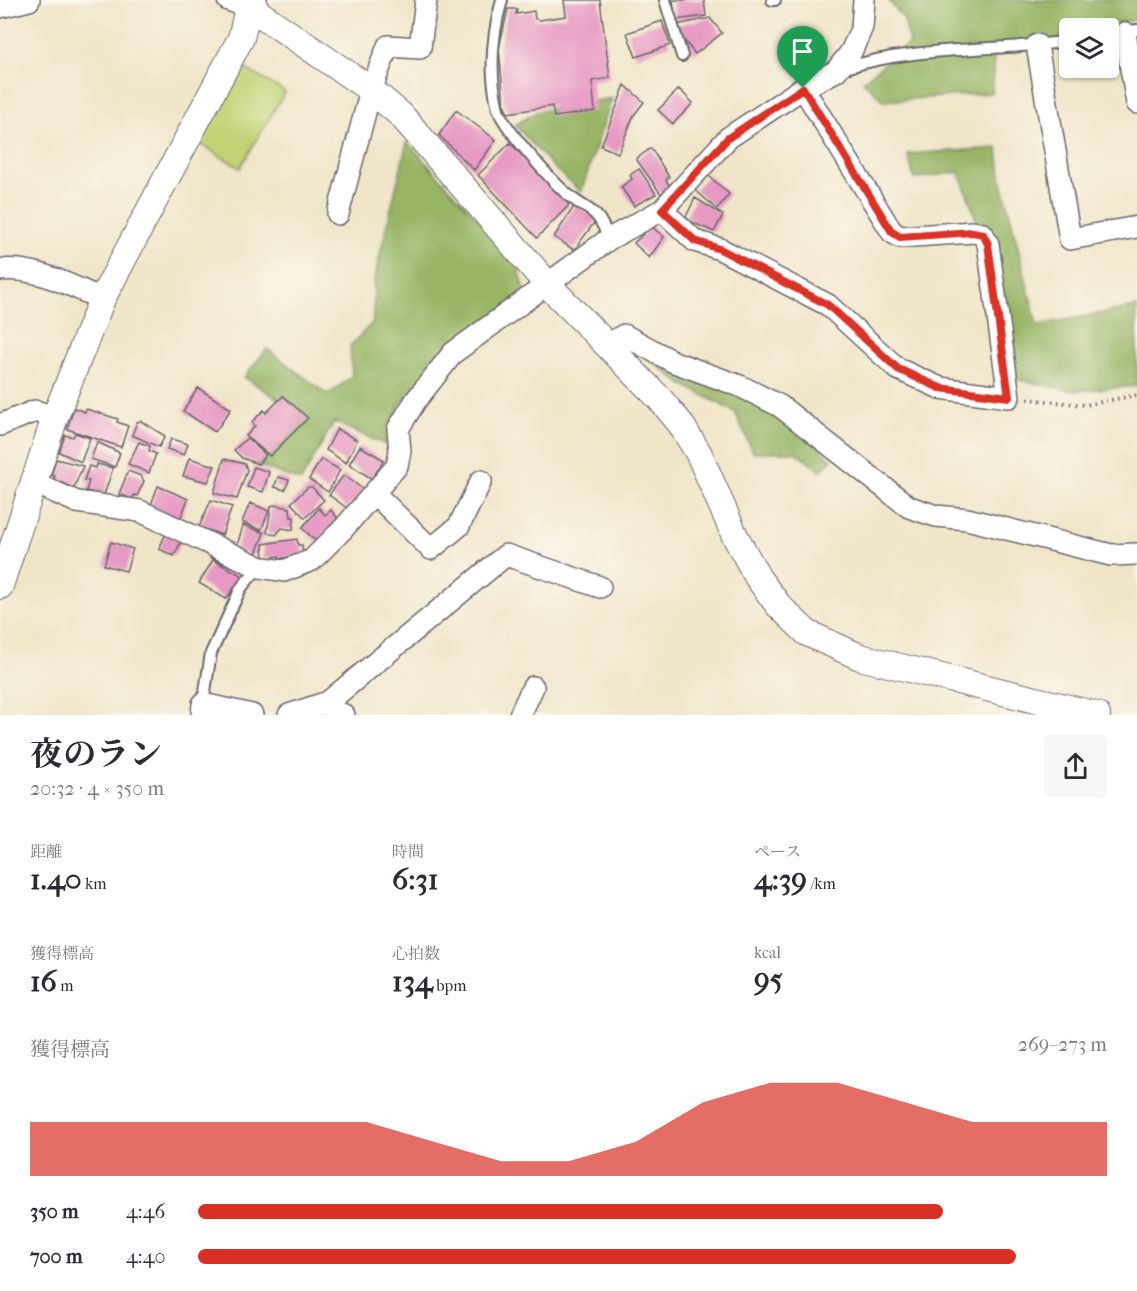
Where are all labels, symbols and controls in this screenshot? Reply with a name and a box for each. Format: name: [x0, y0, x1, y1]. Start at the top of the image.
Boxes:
map controls: [1059, 18, 1119, 78]
button: layers: [1059, 18, 1119, 78]
pin: [777, 26, 828, 88]
icon: arrive: [786, 35, 819, 68]
text: 夜のラン: [30, 735, 162, 774]
button: share: [1044, 735, 1107, 798]
text: 20:32 · 4 × 350 m: [30, 777, 164, 800]
text: 距離: [30, 842, 62, 861]
text: 時間: [392, 842, 424, 861]
text: ペース: [754, 842, 801, 861]
text: 1.40: [30, 862, 82, 897]
text: 6:31: [392, 862, 439, 897]
text: 4:39: [754, 862, 807, 897]
text: km: [82, 874, 107, 893]
text: /km: [807, 874, 836, 893]
text: kcal: [754, 943, 781, 962]
text: 獲得標高: [30, 944, 94, 963]
text: 心拍数: [392, 944, 440, 963]
text: 95: [754, 962, 783, 997]
text: 16: [30, 964, 57, 999]
text: 134: [392, 964, 433, 999]
text: m: [57, 976, 74, 995]
text: bpm: [433, 976, 466, 995]
text: 269–273 m: [1018, 1033, 1107, 1056]
text: 獲得標高: [30, 1038, 110, 1061]
text: 350 m: [30, 1200, 79, 1223]
text: 4:46: [126, 1200, 165, 1223]
text: 700 m: [30, 1245, 83, 1268]
text: 4:40: [126, 1245, 166, 1268]

